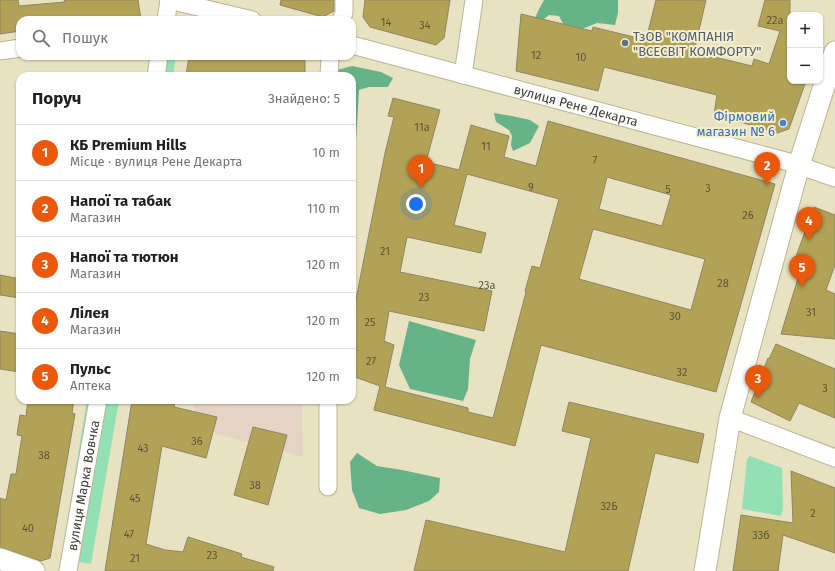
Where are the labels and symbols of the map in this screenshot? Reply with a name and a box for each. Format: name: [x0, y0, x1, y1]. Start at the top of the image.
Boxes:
house number: 22а: [767, 14, 783, 27]
house number: 14: [381, 16, 391, 29]
house number: 34: [419, 19, 431, 32]
place label: ТзОВ "КОМПАНІЯ "ВСЕСВІТ КОМФОРТУ": [633, 29, 762, 59]
marker: ТзОВ "КОМПАНІЯ "ВСЕСВІТ КОМФОРТУ": [620, 38, 630, 48]
house number: 12: [531, 49, 541, 62]
house number: 10: [576, 51, 586, 64]
street label: вулиця Рене Декарта: [512, 82, 640, 129]
place label: Фірмовий магазин № 6: [697, 109, 775, 139]
marker: Фірмовий магазин № 6: [778, 118, 788, 128]
house number: 11а: [414, 121, 430, 134]
house number: 11: [481, 140, 491, 153]
pin: 2: [754, 152, 780, 185]
house number: 7: [593, 154, 598, 167]
pin: 1: [408, 155, 434, 188]
house number: 9: [528, 181, 534, 194]
house number: 3: [705, 182, 711, 195]
house number: 5: [665, 183, 671, 196]
your location: [406, 194, 426, 214]
pin: 4: [796, 207, 822, 240]
house number: 26: [742, 209, 754, 222]
house number: 21: [380, 245, 390, 258]
pin: 5: [789, 254, 815, 287]
house number: 28: [717, 277, 729, 290]
house number: 23а: [479, 279, 495, 292]
house number: 23: [419, 291, 429, 304]
house number: 31: [806, 306, 816, 319]
house number: 30: [669, 310, 681, 323]
house number: 25: [365, 316, 376, 329]
house number: 27: [366, 355, 376, 368]
pin: 3: [745, 365, 771, 398]
house number: 32: [677, 366, 687, 379]
house number: 3: [822, 382, 828, 395]
street label: вулиця Марка Вовчка: [65, 419, 102, 552]
house number: 36: [191, 435, 203, 448]
house number: 43: [137, 442, 149, 455]
house number: 38: [38, 449, 50, 462]
house number: 38: [249, 479, 261, 492]
house number: 45: [129, 492, 141, 505]
house number: 32Б: [600, 500, 618, 513]
house number: 2: [810, 507, 816, 520]
house number: 40: [22, 522, 34, 535]
house number: 47: [124, 528, 134, 541]
house number: 33б: [752, 529, 770, 542]
house number: 23: [207, 549, 217, 562]
house number: 21: [130, 552, 140, 565]

